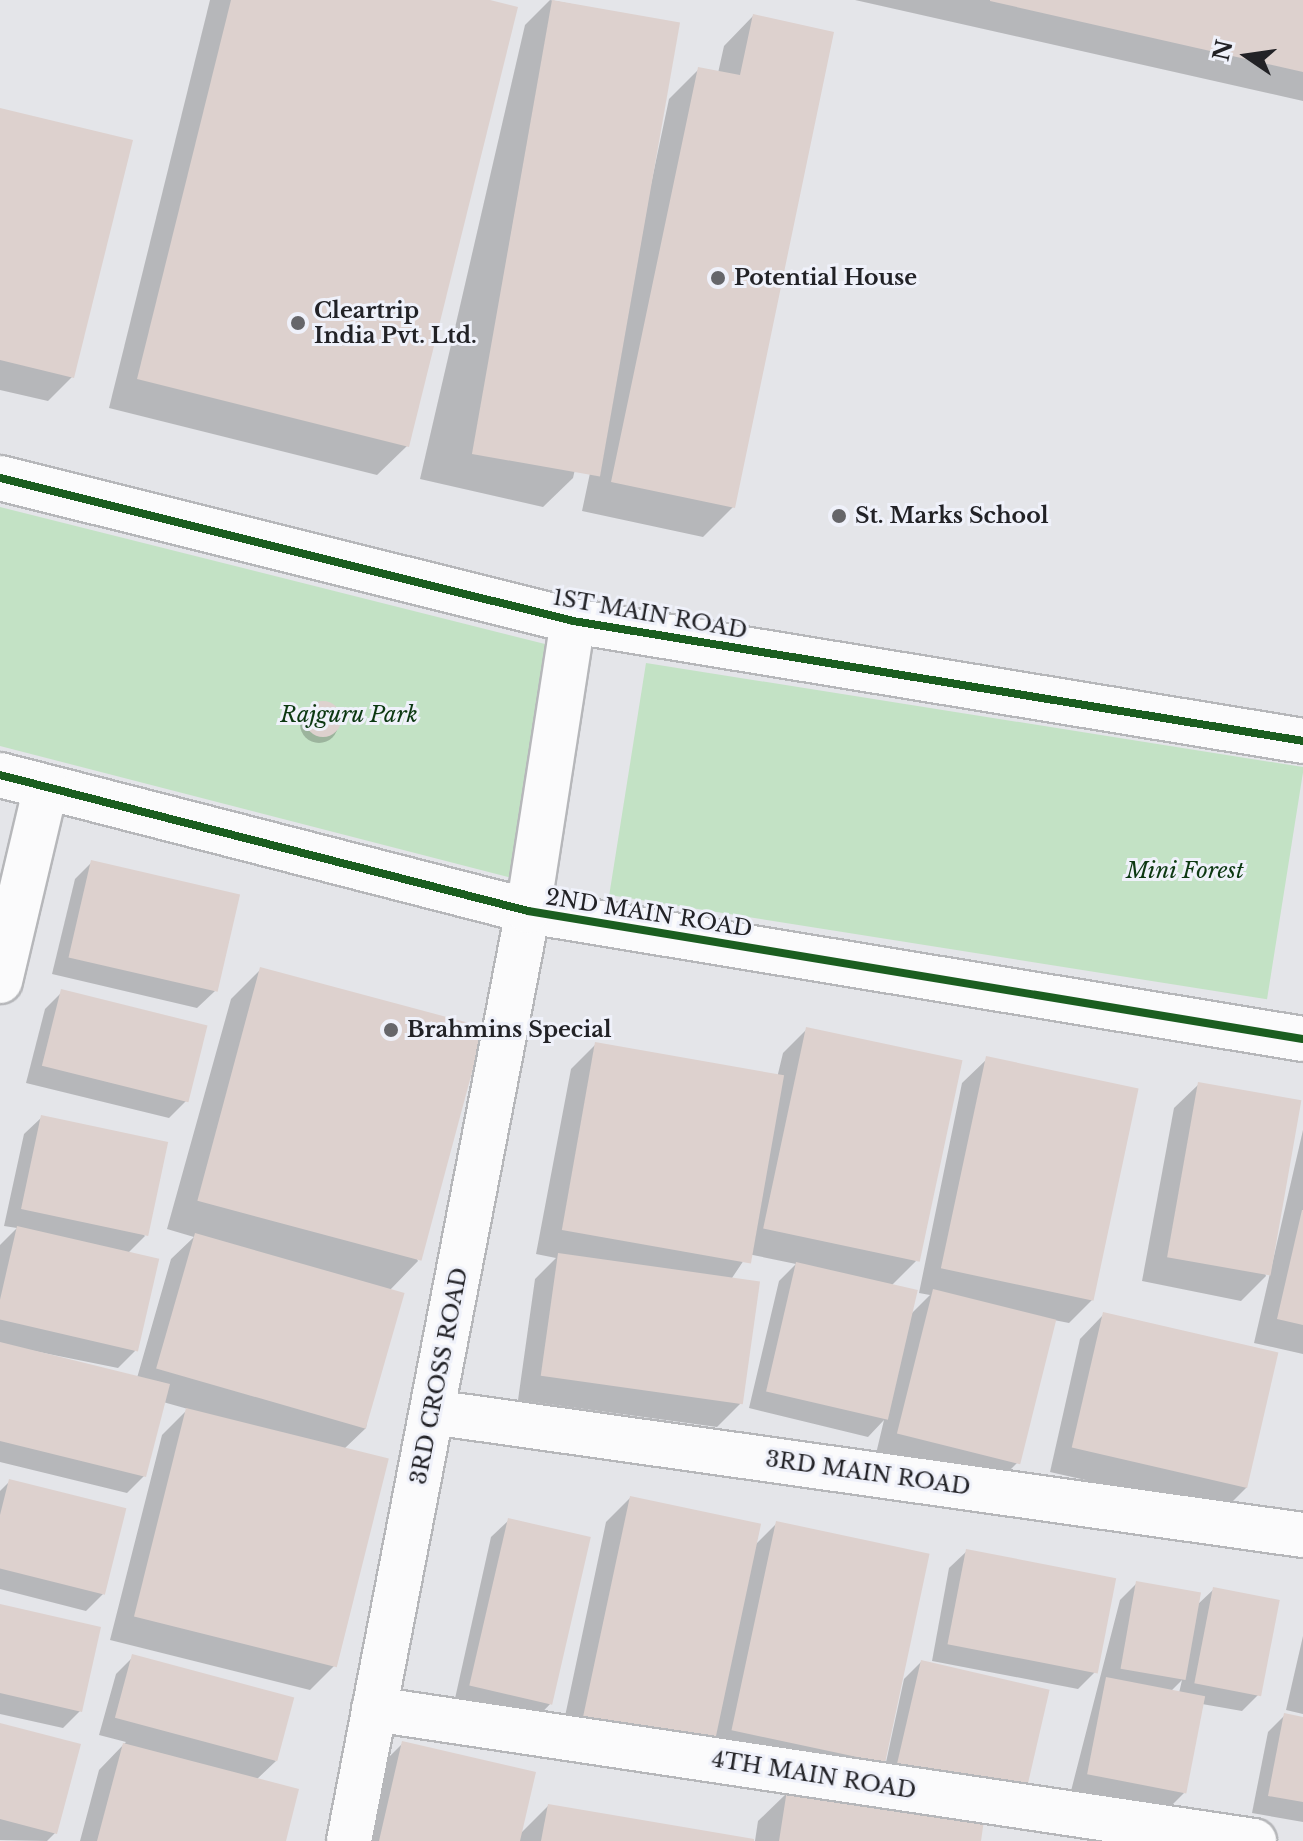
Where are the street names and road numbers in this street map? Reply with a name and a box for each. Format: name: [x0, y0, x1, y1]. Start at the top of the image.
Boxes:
street label: 1ST MAIN ROAD: [550, 584, 750, 644]
street label: 2ND MAIN ROAD: [544, 884, 754, 942]
street label: 3RD CROSS ROAD: [405, 1265, 473, 1487]
street label: 3RD MAIN ROAD: [764, 1446, 972, 1500]
street label: 4TH MAIN ROAD: [710, 1746, 918, 1804]

